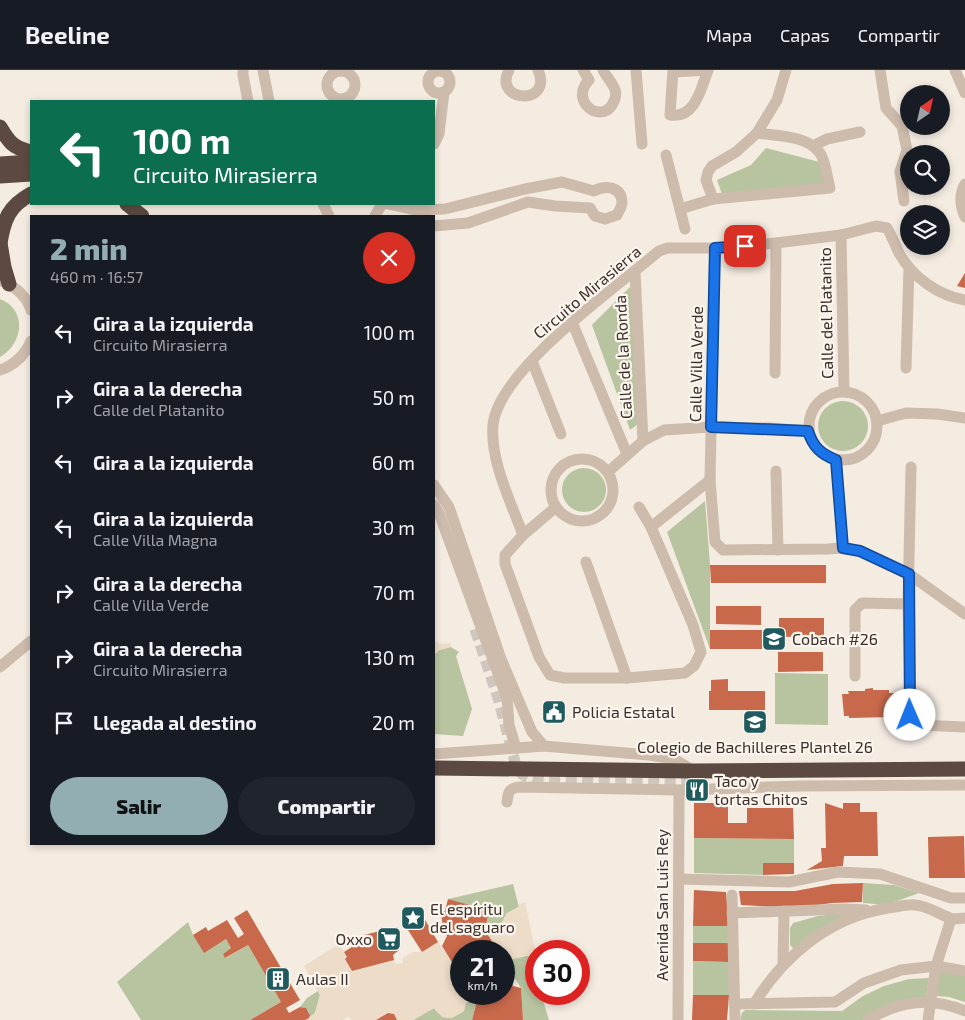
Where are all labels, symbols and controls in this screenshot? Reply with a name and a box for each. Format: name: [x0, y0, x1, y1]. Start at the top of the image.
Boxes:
text: Beeline: [25, 20, 110, 49]
text: Mapa: [706, 24, 752, 46]
text: Capas: [780, 24, 830, 46]
text: Compartir: [858, 24, 940, 46]
north arrow: [900, 85, 950, 135]
map controls: [900, 85, 950, 255]
text: 100 m: [133, 119, 231, 161]
icon: left: [50, 120, 115, 185]
button: search: [900, 145, 950, 195]
text: Circuito Mirasierra: [133, 161, 318, 187]
button: layers: [900, 205, 950, 255]
pin: [724, 225, 766, 267]
text: 2 min: [50, 230, 128, 266]
button: close: [363, 232, 415, 284]
icon: arrive: [731, 232, 759, 260]
street label: Circuito Mirasierra: [529, 241, 644, 342]
street label: Calle del Platanito: [815, 247, 836, 379]
text: 460 m · 16:57: [50, 267, 143, 286]
street label: Calle de la Ronda: [610, 295, 635, 420]
street label: Calle Villa Verde: [685, 306, 706, 422]
text: Gira a la izquierda: [93, 312, 254, 335]
icon: left: [50, 319, 78, 347]
text: 100 m: [364, 321, 415, 344]
text: Circuito Mirasierra: [93, 335, 227, 354]
text: Gira a la derecha: [93, 377, 242, 400]
icon: right: [50, 384, 78, 412]
text: 50 m: [372, 386, 415, 409]
text: Calle del Platanito: [93, 400, 225, 419]
icon: left: [50, 449, 78, 477]
text: Gira a la izquierda: [93, 451, 254, 474]
text: 60 m: [372, 451, 415, 474]
text: Gira a la izquierda: [93, 507, 254, 530]
icon: left: [50, 514, 78, 542]
text: 30 m: [372, 516, 415, 539]
text: Calle Villa Magna: [93, 530, 218, 549]
text: Gira a la derecha: [93, 572, 242, 595]
icon: right: [50, 579, 78, 607]
text: 70 m: [373, 581, 415, 604]
text: Calle Villa Verde: [93, 595, 209, 614]
school or university icon: Cobach #26: [761, 626, 787, 652]
place label: Cobach #26: [792, 629, 878, 648]
text: Gira a la derecha: [93, 637, 242, 660]
icon: right: [50, 644, 78, 672]
text: 130 m: [365, 646, 415, 669]
text: Circuito Mirasierra: [93, 660, 227, 679]
position arrow: [883, 688, 935, 740]
public building icon: Policia Estatal: [541, 699, 567, 725]
place label: Policia Estatal: [572, 702, 675, 721]
icon: arrive: [50, 709, 78, 737]
school or university icon: Colegio de Bachilleres Plantel 26: [742, 709, 768, 735]
text: Llegada al destino: [93, 711, 257, 734]
text: 20 m: [372, 711, 415, 734]
place label: Colegio de Bachilleres Plantel 26: [637, 737, 873, 756]
place label: Taco y tortas Chitos: [714, 771, 808, 808]
button: Salir: [50, 777, 228, 835]
button: Compartir: [238, 777, 415, 835]
restaurant icon: Taco y tortas Chitos: [684, 777, 710, 803]
street label: Avenida San Luis Rey: [652, 829, 671, 981]
place label: El espíritu del saguaro: [430, 899, 515, 936]
place icon: El espíritu del saguaro: [400, 905, 426, 931]
supermarket icon: Oxxo: [376, 926, 402, 952]
place label: Oxxo: [336, 929, 372, 948]
speed limit sign: 30: [525, 940, 590, 1005]
text: 21: [470, 951, 495, 981]
building icon: Aulas II: [265, 966, 291, 992]
place label: Aulas II: [296, 969, 349, 988]
text: km/h: [468, 978, 497, 992]

